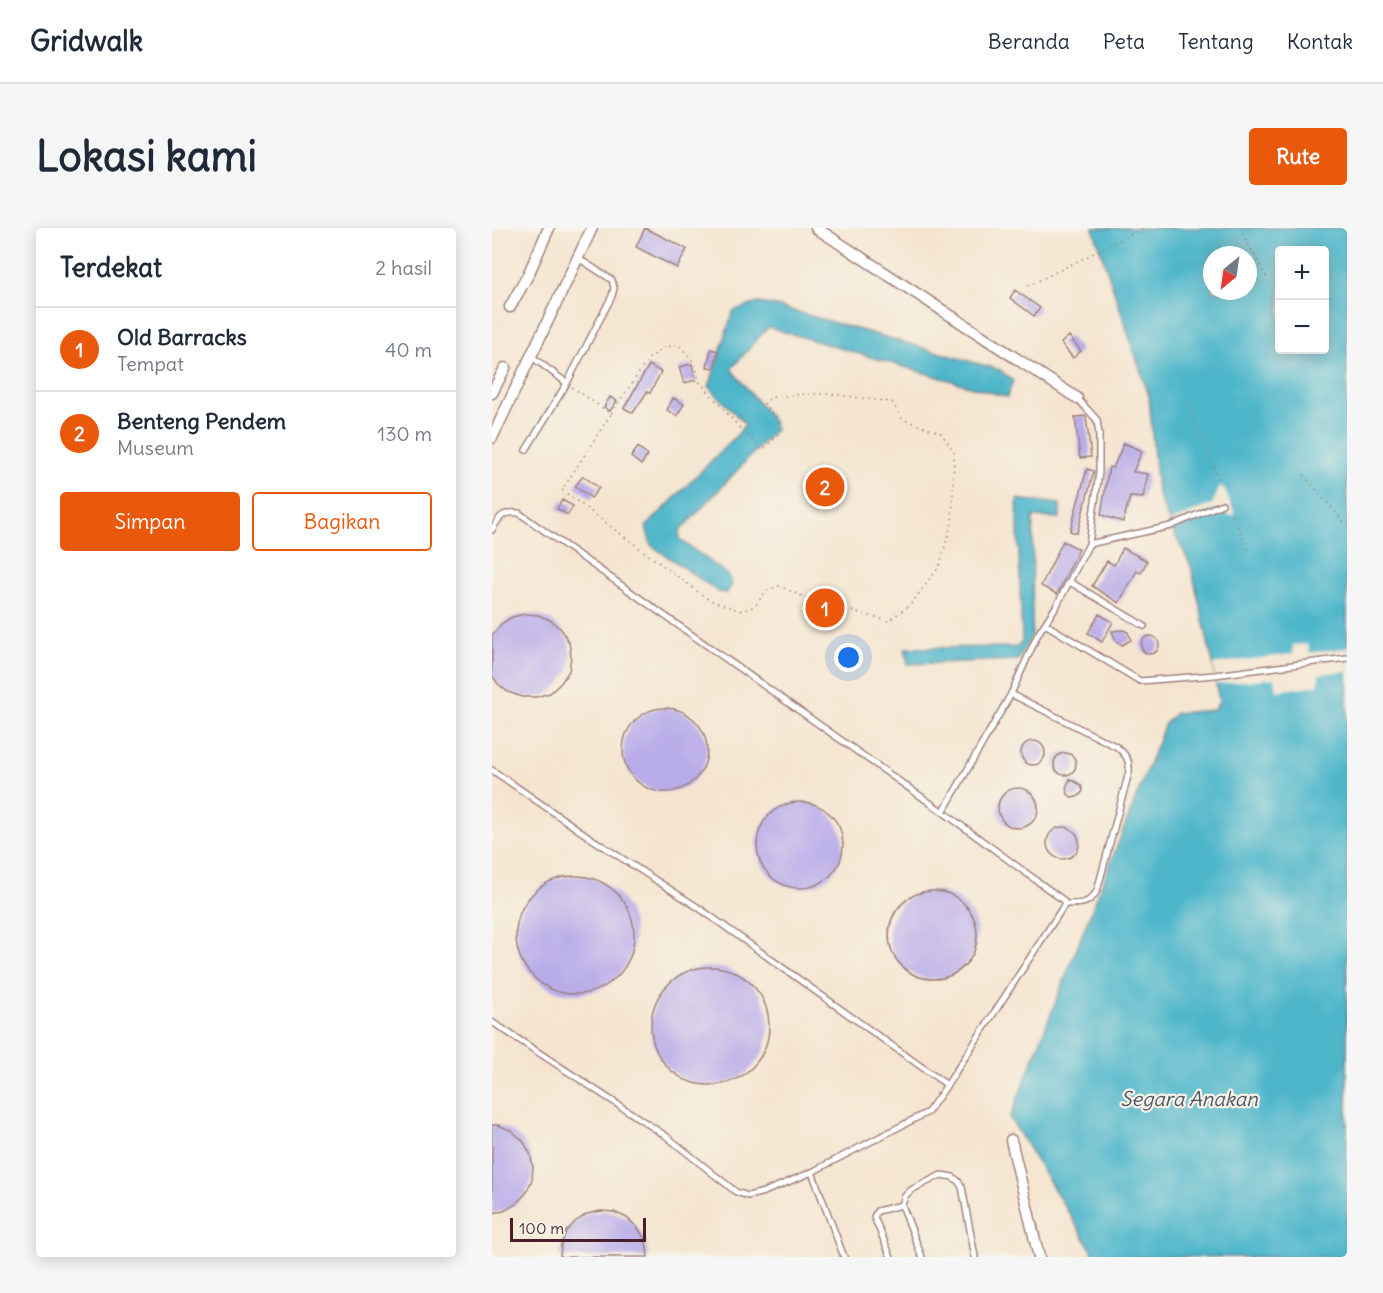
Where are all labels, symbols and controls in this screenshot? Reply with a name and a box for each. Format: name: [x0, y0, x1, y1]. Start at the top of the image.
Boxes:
text: Gridwalk: [30, 23, 143, 59]
text: Beranda: [988, 28, 1070, 55]
text: Peta: [1103, 28, 1145, 55]
text: Tentang: [1178, 28, 1254, 55]
text: Kontak: [1287, 28, 1353, 55]
button: Rute: [1249, 128, 1347, 185]
text: Lokasi kami: [36, 130, 257, 182]
north arrow: [1203, 246, 1257, 300]
map controls: [1275, 246, 1329, 354]
button: +: [1275, 246, 1329, 300]
text: Terdekat: [60, 251, 162, 284]
text: 2 hasil: [375, 255, 432, 280]
button: −: [1275, 300, 1329, 354]
text: Old Barracks: [117, 323, 247, 351]
text: 1: [76, 337, 83, 362]
text: 40 m: [385, 337, 432, 362]
text: Tempat: [117, 351, 184, 376]
text: Benteng Pendem: [117, 407, 286, 435]
text: 2: [74, 421, 85, 446]
text: 130 m: [377, 421, 432, 446]
text: Museum: [117, 435, 194, 460]
pin: 2: [806, 464, 844, 510]
button: Simpan: [60, 492, 240, 551]
button: Bagikan: [252, 492, 432, 551]
pin: 1: [806, 586, 844, 631]
your location: [834, 643, 863, 672]
water label: Segara Anakan: [1120, 1086, 1258, 1111]
scale bar: [510, 1215, 646, 1242]
text: 100 m: [519, 1218, 564, 1238]

